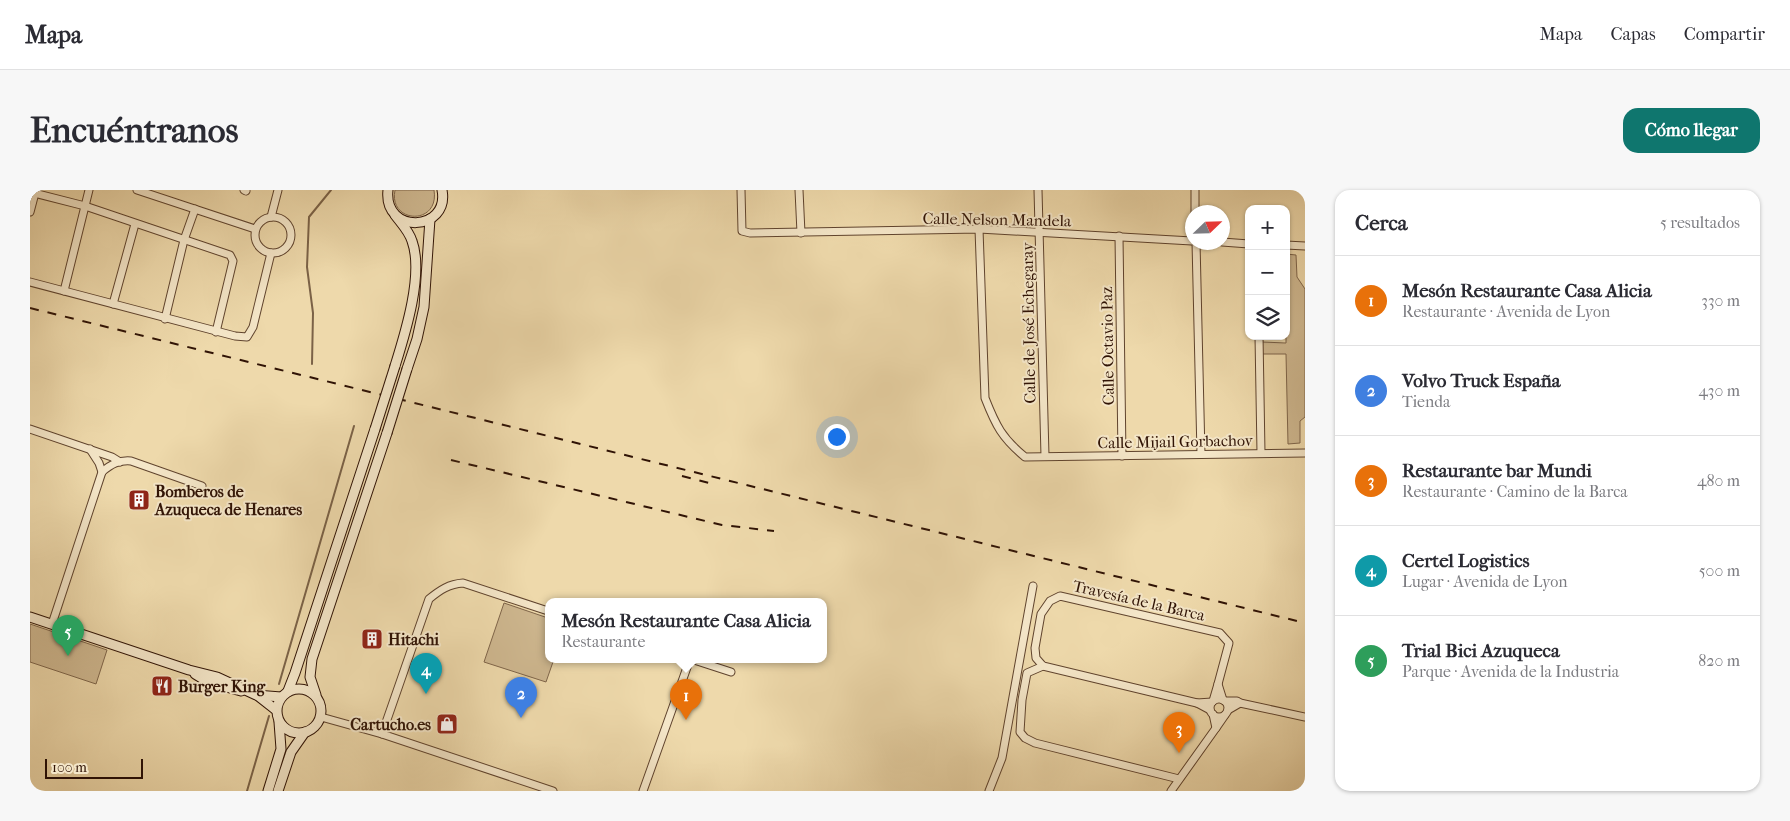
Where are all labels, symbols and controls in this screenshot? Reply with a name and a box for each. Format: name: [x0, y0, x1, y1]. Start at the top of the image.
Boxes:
text: Mapa: [25, 21, 82, 49]
text: Mapa: [1540, 24, 1582, 45]
text: Capas: [1610, 24, 1656, 45]
text: Compartir: [1684, 24, 1765, 45]
button: Cómo llegar: [1623, 108, 1760, 153]
text: Encuéntranos: [30, 110, 238, 151]
north arrow: [1185, 205, 1230, 250]
map controls: [1245, 205, 1290, 340]
button: +: [1245, 205, 1290, 250]
street label: Calle Nelson Mandela: [923, 209, 1072, 230]
text: Cerca: [1355, 211, 1407, 235]
text: 5 resultados: [1660, 213, 1740, 232]
street label: Calle de José Echegaray: [1018, 242, 1039, 404]
button: −: [1245, 250, 1290, 295]
text: Mesón Restaurante Casa Alicia: [1402, 280, 1652, 302]
street label: Calle Octavio Paz: [1097, 286, 1118, 406]
text: 1: [1368, 291, 1374, 310]
text: 330 m: [1701, 291, 1740, 310]
button: layers: [1245, 295, 1290, 340]
text: Restaurante · Avenida de Lyon: [1402, 302, 1610, 321]
text: Volvo Truck España: [1402, 370, 1561, 392]
text: 2: [1367, 381, 1375, 400]
text: 430 m: [1698, 381, 1740, 400]
text: Tienda: [1402, 392, 1450, 411]
your location: [824, 424, 850, 450]
street label: Calle Mijail Gorbachov: [1097, 431, 1254, 452]
text: Restaurante bar Mundi: [1402, 460, 1592, 482]
text: 3: [1368, 471, 1374, 490]
text: 480 m: [1697, 471, 1740, 490]
place label: Bomberos de Azuqueca de Henares: [154, 482, 302, 520]
text: Restaurante · Camino de la Barca: [1402, 482, 1628, 501]
building icon: Bomberos de Azuqueca de Henares: [127, 488, 151, 512]
text: Certel Logistics: [1402, 550, 1530, 572]
text: 4: [1366, 561, 1376, 580]
text: 500 m: [1699, 561, 1740, 580]
text: Lugar · Avenida de Lyon: [1402, 572, 1567, 591]
street label: Travesía de la Barca: [1071, 576, 1207, 625]
popup: [545, 598, 827, 663]
text: Mesón Restaurante Casa Alicia: [561, 610, 811, 632]
pin: 5: [52, 615, 84, 656]
building icon: Hitachi: [360, 627, 384, 651]
place label: Hitachi: [388, 630, 439, 649]
text: Restaurante: [561, 632, 645, 651]
text: Trial Bici Azuqueca: [1402, 640, 1560, 662]
text: 5: [1368, 651, 1374, 670]
text: 820 m: [1698, 651, 1740, 670]
pin: 4: [410, 653, 442, 694]
text: Parque · Avenida de la Industria: [1402, 662, 1619, 681]
restaurant icon: Burger King: [150, 674, 174, 698]
place label: Burger King: [178, 677, 266, 697]
pin: 2: [505, 677, 537, 718]
pin: 1: [670, 679, 702, 720]
shop icon: Cartucho.es: [435, 712, 459, 736]
pin: 3: [1163, 712, 1195, 753]
place label: Cartucho.es: [350, 715, 431, 734]
scale bar: [45, 756, 142, 779]
text: 100 m: [52, 759, 87, 776]

